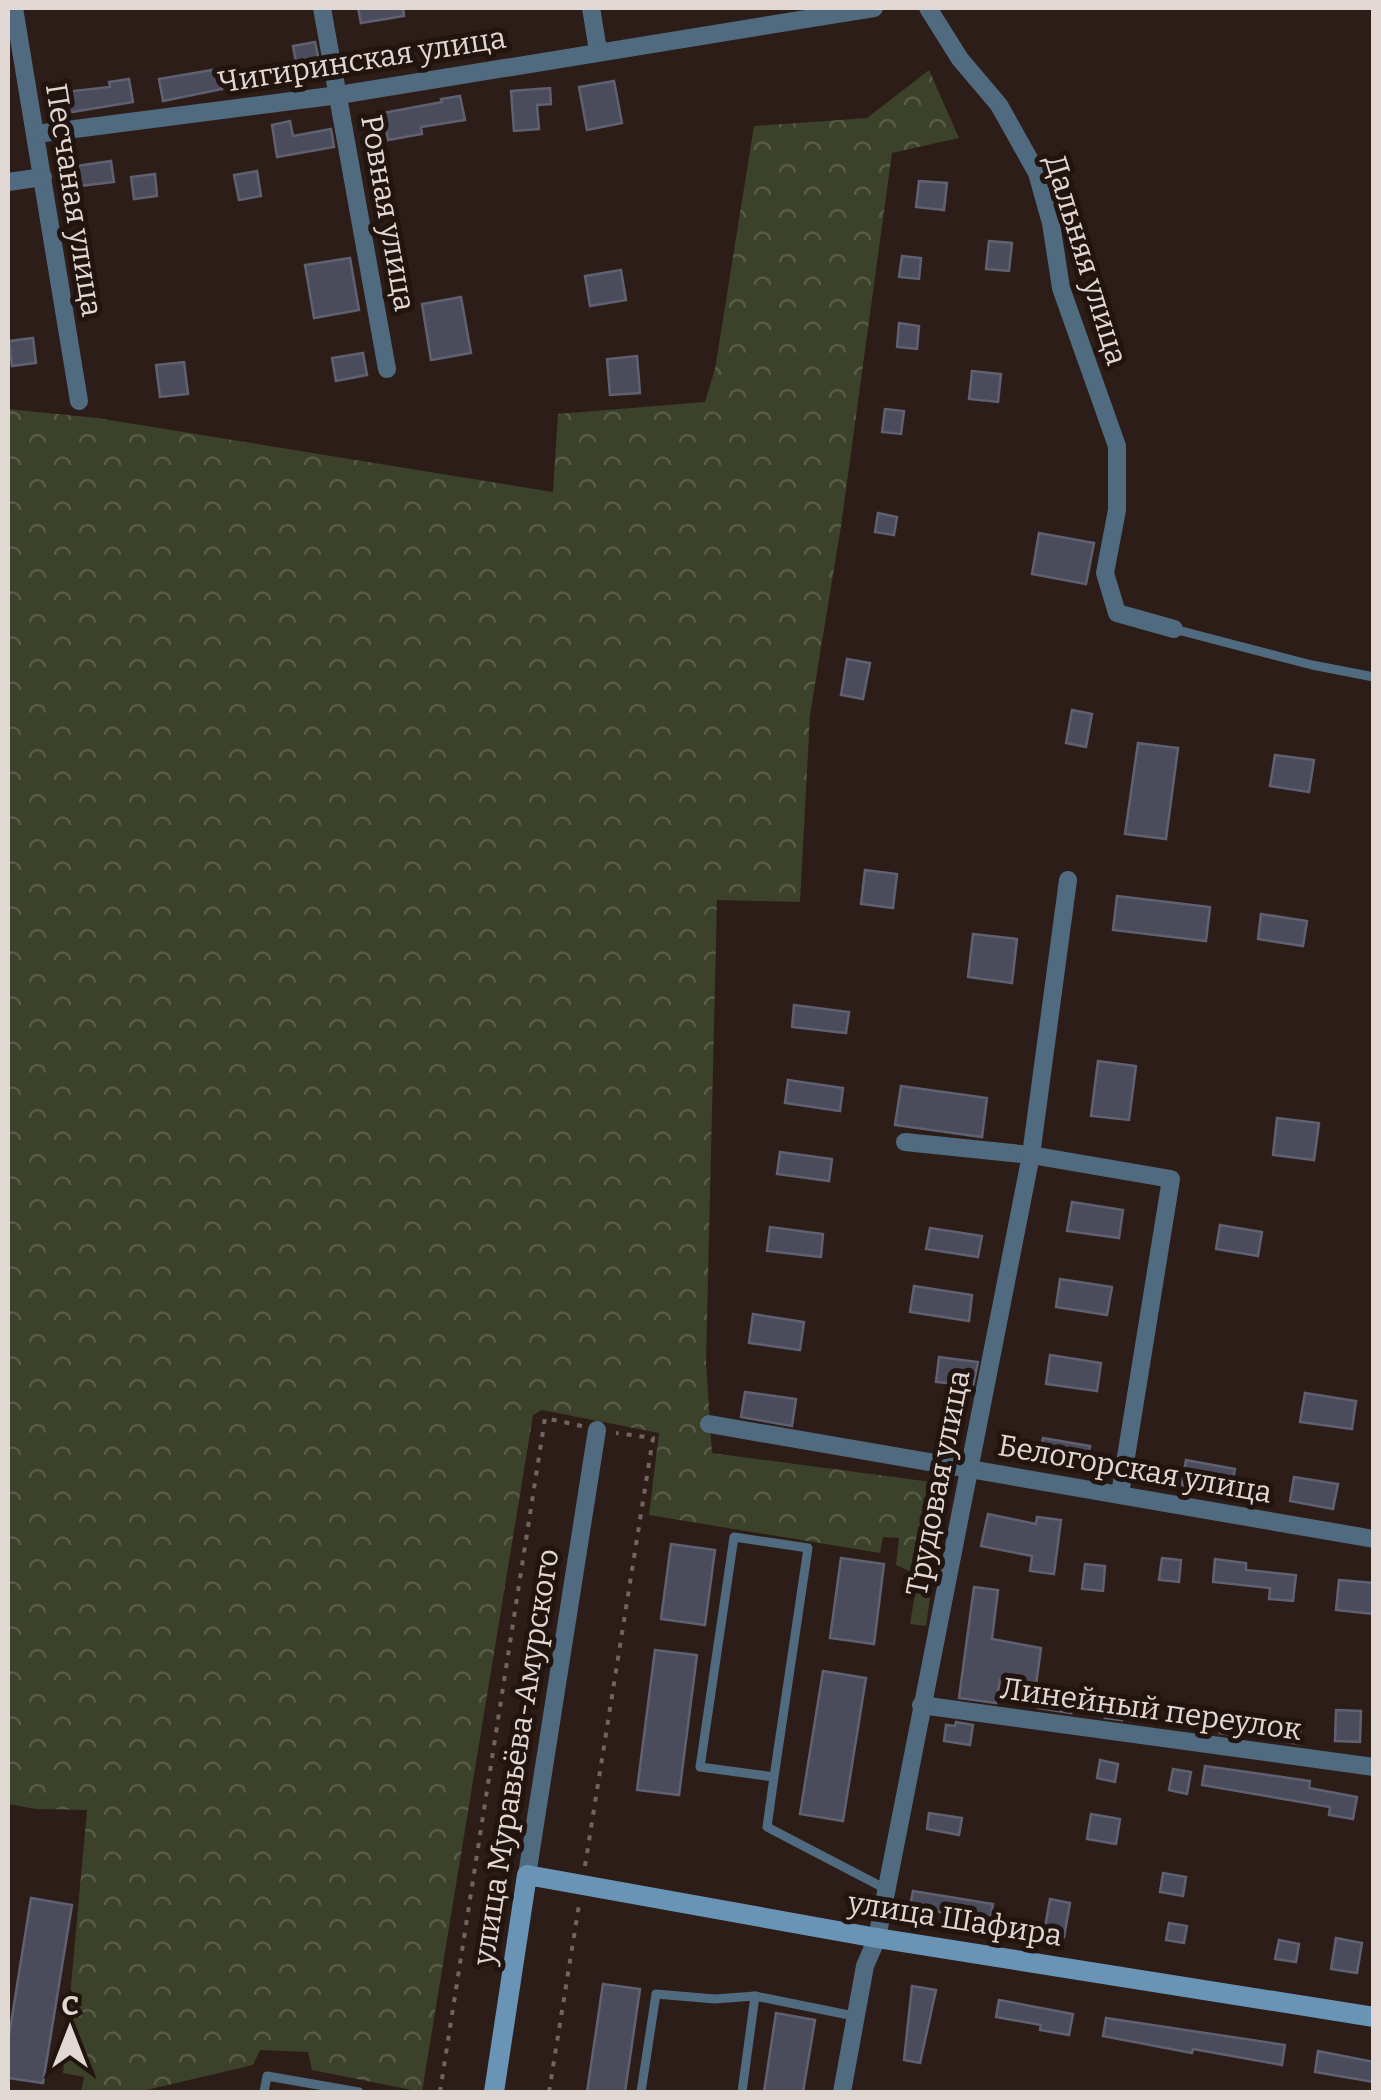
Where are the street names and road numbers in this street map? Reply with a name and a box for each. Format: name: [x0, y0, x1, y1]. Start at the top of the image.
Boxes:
street label: Чигиринская улица: [215, 19, 509, 101]
street label: Песчаная улица: [38, 81, 110, 319]
street label: Ровная улица: [353, 112, 423, 314]
street label: Дальняя улица: [1037, 151, 1135, 369]
street label: Трудовая улица: [898, 1367, 978, 1599]
street label: Белогорская улица: [995, 1427, 1275, 1511]
street label: улица Муравьёва-Амурского: [465, 1546, 567, 1969]
street label: Линейный переулок: [998, 1670, 1304, 1748]
street label: улица Шафира: [844, 1884, 1065, 1954]

